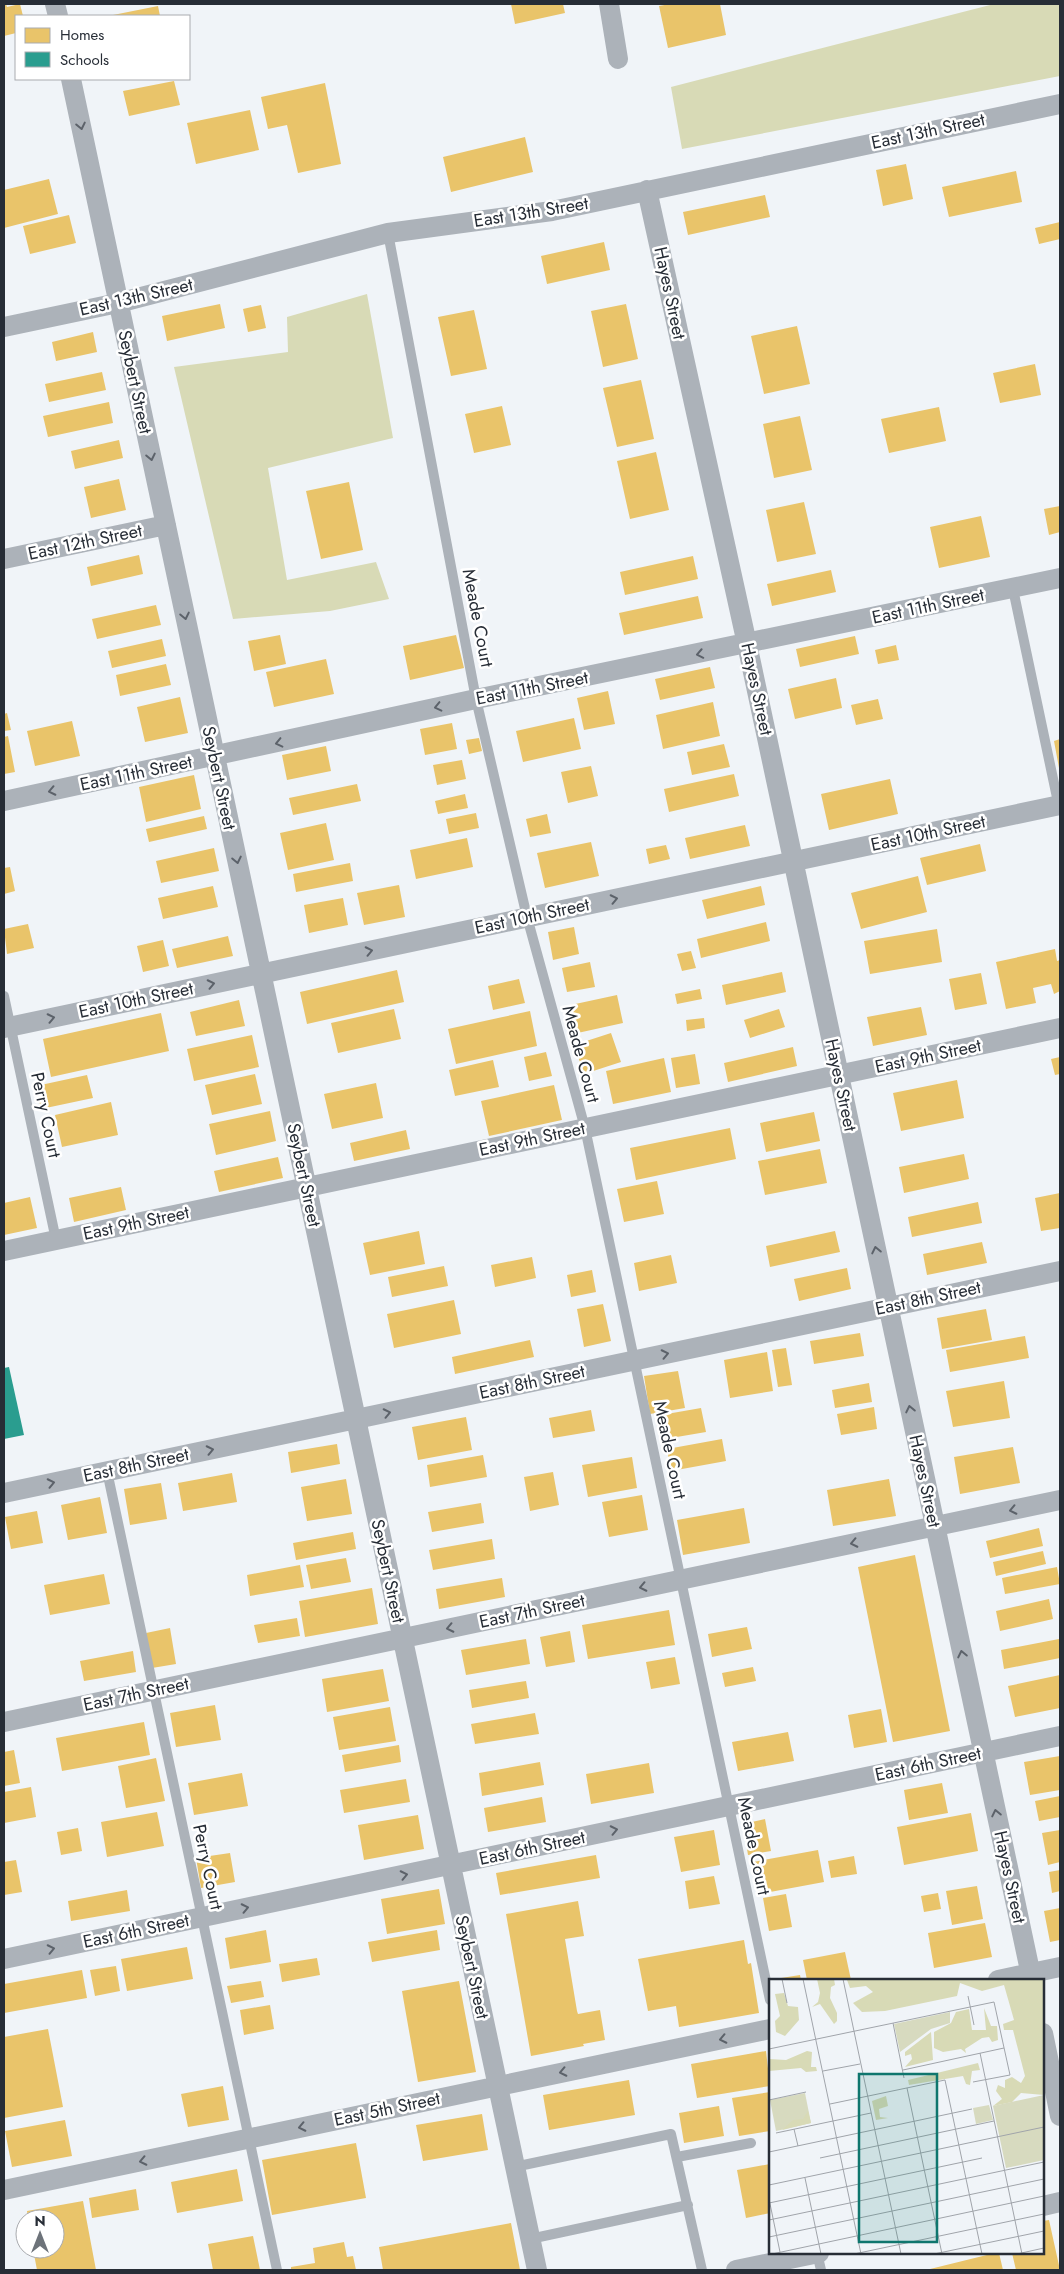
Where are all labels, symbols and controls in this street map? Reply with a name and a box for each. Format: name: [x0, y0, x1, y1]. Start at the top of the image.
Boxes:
legend: [15, 15, 190, 80]
text: Homes: [60, 24, 104, 46]
text: Schools: [60, 49, 109, 71]
street label: East 13th Street: [869, 106, 988, 156]
one-way arrow: [75, 122, 86, 131]
street label: East 13th Street: [472, 190, 591, 234]
street label: Hayes Street: [648, 244, 693, 342]
street label: East 13th Street: [77, 271, 196, 323]
street label: Seybert Street: [111, 328, 159, 437]
one-way arrow: [145, 452, 156, 461]
street label: East 12th Street: [26, 517, 145, 567]
street label: Meade Court: [456, 567, 500, 670]
street label: East 11th Street: [870, 581, 987, 631]
one-way arrow: [179, 611, 190, 620]
street label: Hayes Street: [735, 640, 780, 738]
one-way arrow: [695, 648, 704, 659]
street label: East 11th Street: [474, 664, 591, 712]
one-way arrow: [433, 701, 442, 712]
street label: Seybert Street: [195, 724, 243, 833]
one-way arrow: [274, 737, 283, 747]
street label: East 11th Street: [78, 748, 195, 798]
one-way arrow: [47, 785, 56, 796]
street label: East 10th Street: [868, 808, 988, 858]
one-way arrow: [231, 856, 242, 865]
street label: East 10th Street: [472, 891, 592, 941]
one-way arrow: [610, 894, 619, 905]
one-way arrow: [365, 946, 374, 957]
street label: East 10th Street: [76, 975, 196, 1025]
one-way arrow: [206, 980, 215, 990]
street label: Meade Court: [556, 1003, 607, 1106]
one-way arrow: [47, 1013, 56, 1024]
street label: East 9th Street: [872, 1032, 984, 1080]
street label: Hayes Street: [819, 1036, 864, 1134]
street label: Perry Court: [24, 1070, 68, 1161]
street label: East 9th Street: [476, 1115, 588, 1163]
street label: Seybert Street: [280, 1121, 328, 1230]
street label: East 9th Street: [80, 1199, 192, 1247]
one-way arrow: [871, 1246, 882, 1255]
street label: East 8th Street: [873, 1274, 984, 1322]
one-way arrow: [661, 1349, 670, 1360]
street label: East 8th Street: [477, 1358, 588, 1406]
street label: Meade Court: [647, 1399, 693, 1502]
one-way arrow: [905, 1405, 916, 1414]
one-way arrow: [382, 1408, 391, 1418]
street label: Hayes Street: [903, 1432, 948, 1530]
street label: East 8th Street: [81, 1441, 192, 1489]
one-way arrow: [206, 1445, 215, 1455]
one-way arrow: [47, 1478, 56, 1489]
one-way arrow: [1008, 1504, 1017, 1514]
street label: Seybert Street: [364, 1517, 412, 1626]
one-way arrow: [849, 1537, 858, 1548]
one-way arrow: [639, 1582, 648, 1592]
street label: East 7th Street: [477, 1587, 588, 1635]
one-way arrow: [445, 1622, 454, 1633]
one-way arrow: [957, 1649, 968, 1658]
street label: East 7th Street: [81, 1670, 192, 1718]
street label: East 6th Street: [872, 1740, 984, 1788]
street label: Meade Court: [731, 1795, 777, 1898]
one-way arrow: [991, 1808, 1002, 1817]
street label: Perry Court: [186, 1822, 230, 1913]
street label: East 6th Street: [476, 1824, 588, 1872]
one-way arrow: [610, 1826, 619, 1836]
street label: Hayes Street: [988, 1828, 1033, 1926]
one-way arrow: [399, 1870, 408, 1881]
one-way arrow: [240, 1903, 249, 1914]
street label: East 6th Street: [80, 1907, 192, 1955]
street label: Seybert Street: [448, 1913, 496, 2022]
one-way arrow: [47, 1944, 56, 1955]
inset map: [769, 1979, 1044, 2254]
one-way arrow: [718, 2033, 727, 2043]
one-way arrow: [559, 2066, 568, 2077]
street label: East 5th Street: [332, 2085, 443, 2133]
one-way arrow: [297, 2121, 306, 2132]
one-way arrow: [138, 2155, 147, 2165]
north arrow: [15, 2209, 65, 2259]
text: N: [34, 2211, 46, 2231]

